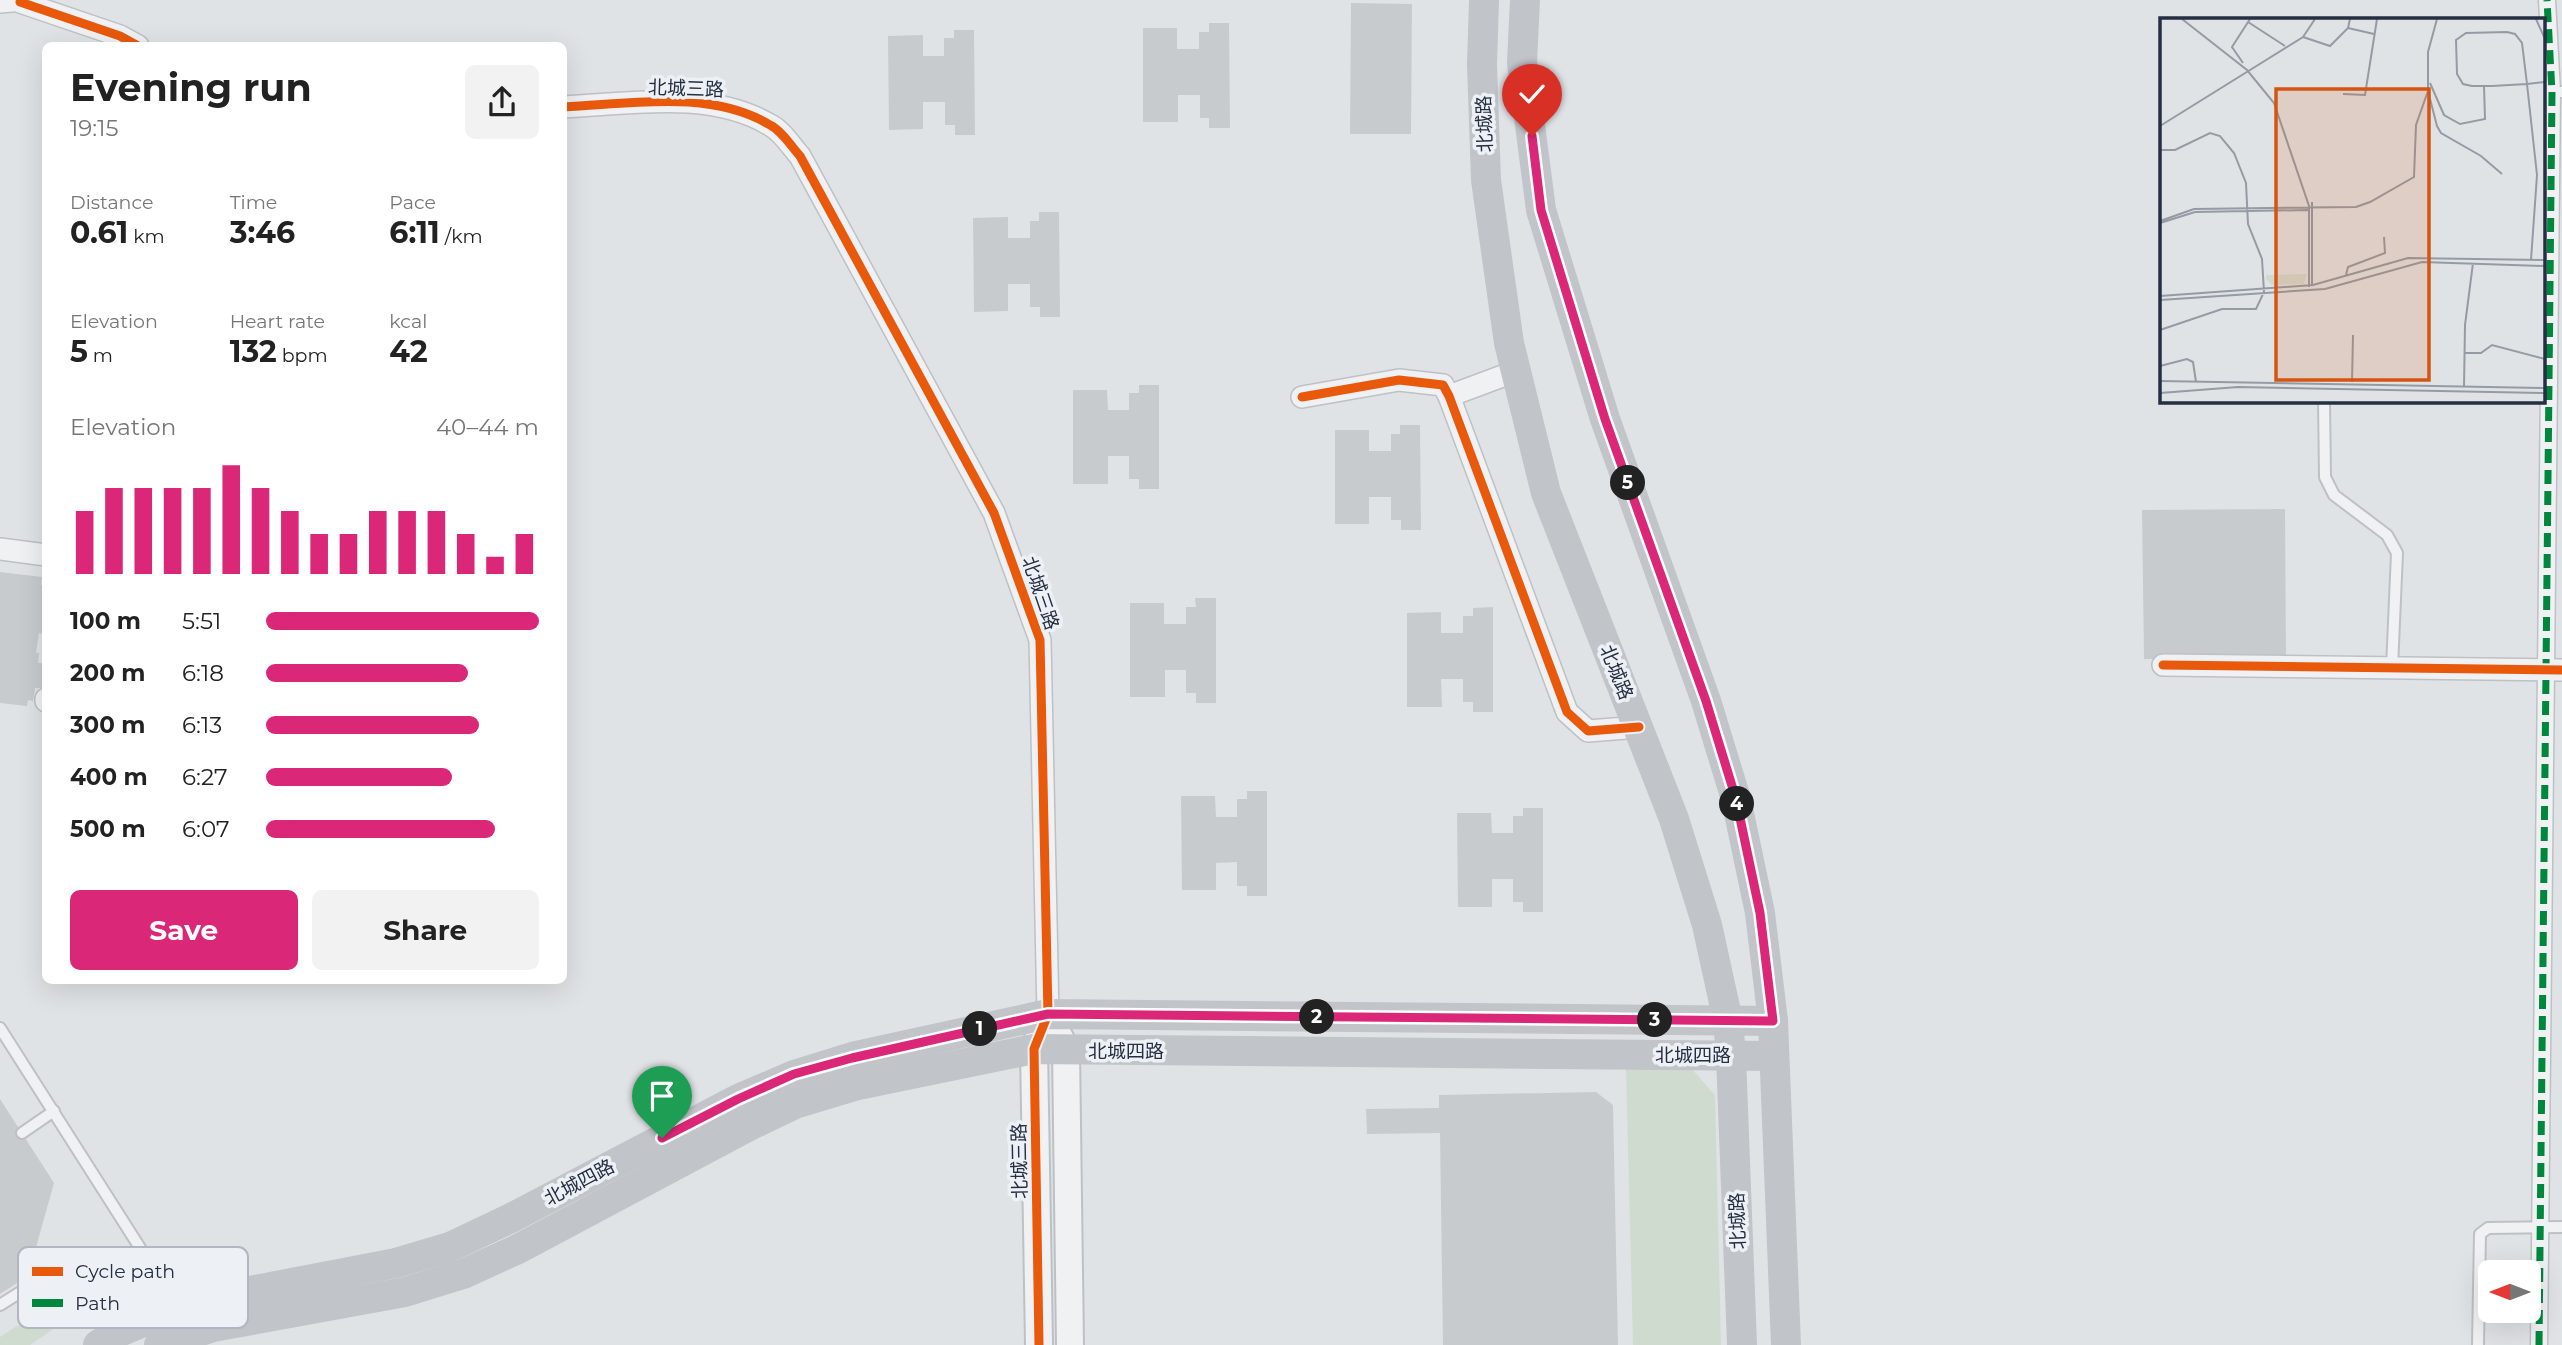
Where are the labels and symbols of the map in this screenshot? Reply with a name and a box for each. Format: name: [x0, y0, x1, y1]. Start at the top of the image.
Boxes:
inset map: [2160, 18, 2544, 402]
pin: [1502, 64, 1562, 136]
street label: 北城三路: [648, 76, 724, 101]
street label: 北城路: [1472, 95, 1497, 153]
pin: 5: [1610, 466, 1646, 500]
street label: 北城三路: [1017, 553, 1064, 633]
street label: 北城路: [1595, 641, 1638, 703]
pin: 4: [1720, 786, 1754, 822]
pin: 2: [1300, 1000, 1334, 1034]
pin: 3: [1638, 1002, 1672, 1038]
pin: 1: [962, 1012, 998, 1046]
street label: 北城四路: [1088, 1040, 1164, 1063]
street label: 北城四路: [1655, 1044, 1731, 1067]
pin: [632, 1066, 692, 1138]
street label: 北城三路: [1007, 1123, 1032, 1199]
street label: 北城四路: [540, 1154, 618, 1210]
street label: 北城路: [1725, 1192, 1750, 1250]
legend: [18, 1247, 248, 1328]
text: Cycle path: [75, 1260, 175, 1283]
north arrow: [2478, 1260, 2541, 1323]
text: Path: [75, 1292, 120, 1315]

